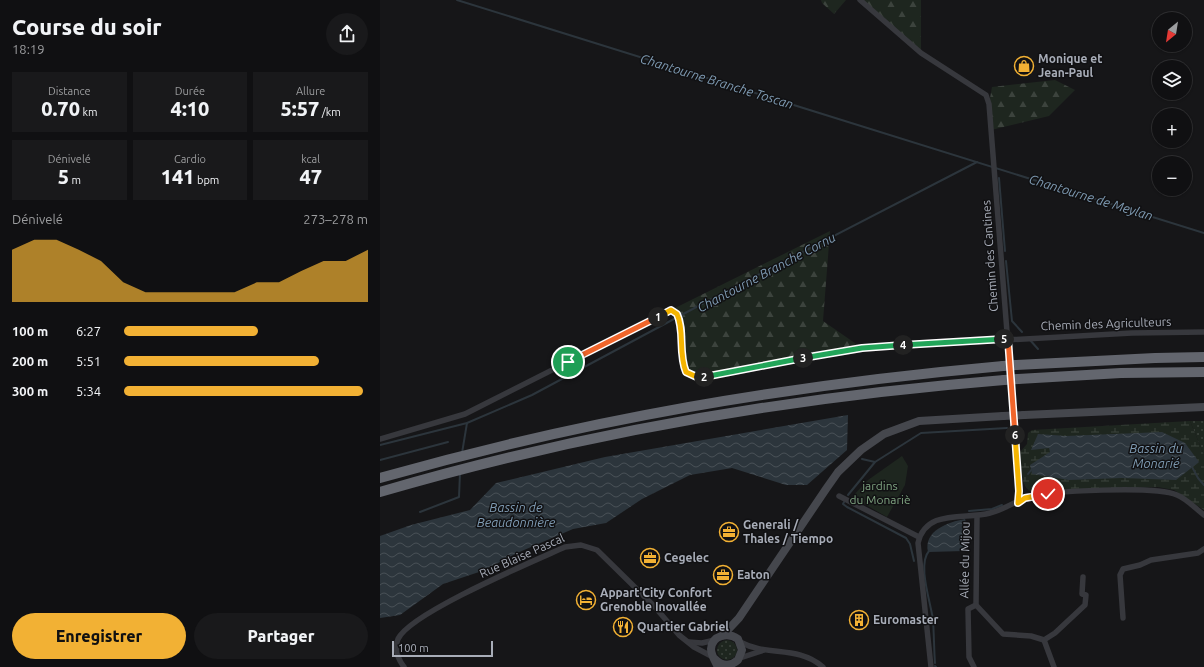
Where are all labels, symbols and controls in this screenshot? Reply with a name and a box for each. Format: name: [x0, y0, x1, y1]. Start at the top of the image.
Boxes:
north arrow: [1152, 12, 1192, 52]
map controls: [1152, 12, 1192, 196]
button: share: [326, 13, 368, 55]
text: Course du soir: [12, 14, 162, 39]
text: 18:19: [12, 42, 45, 56]
water label: Chantourne Branche Toscan: [639, 51, 795, 111]
place label: Monique et Jean-Paul: [1038, 52, 1102, 79]
shop icon: Monique et Jean-Paul: [1013, 55, 1035, 77]
button: layers: [1152, 60, 1192, 100]
text: Distance: [48, 85, 91, 97]
text: Durée: [175, 85, 205, 97]
text: Allure: [296, 85, 325, 97]
text: 0.70: [41, 97, 80, 120]
text: 4:10: [171, 97, 209, 120]
text: 5:57: [280, 97, 319, 120]
text: km: [80, 106, 98, 118]
text: /km: [319, 106, 341, 118]
button: +: [1152, 108, 1192, 148]
text: Dénivelé: [48, 153, 91, 165]
text: Cardio: [174, 153, 206, 165]
text: kcal: [301, 153, 320, 165]
button: −: [1152, 156, 1192, 196]
text: 5: [58, 165, 69, 188]
text: 141: [161, 165, 194, 188]
text: 47: [299, 165, 322, 188]
water label: Chantourne de Meylan: [1027, 171, 1155, 223]
text: m: [69, 174, 81, 186]
text: bpm: [194, 174, 219, 186]
street label: Chemin des Cantines: [979, 200, 1000, 312]
text: Dénivelé: [12, 212, 63, 226]
text: 273–278 m: [303, 212, 368, 226]
water label: Chantourne Branche Cornu: [694, 230, 838, 314]
pin: 1: [648, 307, 668, 327]
text: 1: [655, 311, 661, 323]
street label: Chemin des Agriculteurs: [1040, 315, 1172, 332]
text: 100 m: [12, 324, 48, 338]
text: 6:27: [76, 324, 101, 338]
pin: 5: [994, 329, 1014, 349]
text: 5: [1001, 333, 1007, 345]
pin: 4: [893, 335, 913, 355]
text: 4: [900, 339, 906, 351]
pin: [551, 345, 585, 379]
pin: 3: [793, 348, 813, 368]
icon: arrive: [557, 351, 579, 373]
text: 3: [800, 352, 806, 364]
text: 200 m: [12, 354, 48, 368]
text: 5:51: [76, 354, 101, 368]
pin: 2: [694, 367, 714, 387]
text: 2: [701, 371, 707, 383]
text: 300 m: [12, 384, 48, 398]
text: 5:34: [76, 384, 101, 398]
pin: 6: [1005, 425, 1025, 445]
text: 6: [1012, 429, 1018, 441]
water label: Bassin du Monarié: [1129, 441, 1183, 470]
pin: [1031, 477, 1065, 511]
park label: jardins du Monariè: [849, 479, 911, 506]
icon: check: [1037, 483, 1059, 505]
water label: Bassin de Beaudonnière: [477, 500, 556, 529]
place label: Generali / Thales / Tiempo: [743, 518, 833, 545]
office icon: Generali / Thales / Tiempo: [718, 521, 740, 543]
street label: Allée du Mijou: [957, 521, 972, 599]
street label: Rue Blaise Pascal: [477, 531, 566, 580]
office icon: Cegelec: [639, 547, 661, 569]
place label: Cegelec: [664, 551, 709, 564]
office icon: Eaton: [712, 564, 734, 586]
place label: Eaton: [737, 568, 770, 581]
place label: Appart'City Confort Grenoble Inovallée: [600, 586, 712, 613]
hotel icon: Appart'City Confort Grenoble Inovallée: [575, 589, 597, 611]
building icon: Euromaster: [848, 609, 870, 631]
button: Enregistrer: [12, 613, 186, 659]
button: Partager: [194, 613, 368, 659]
place label: Euromaster: [873, 613, 939, 626]
restaurant icon: Quartier Gabriel: [612, 616, 634, 638]
place label: Quartier Gabriel: [637, 620, 729, 633]
scale bar: [392, 639, 493, 658]
text: 100 m: [398, 642, 429, 654]

